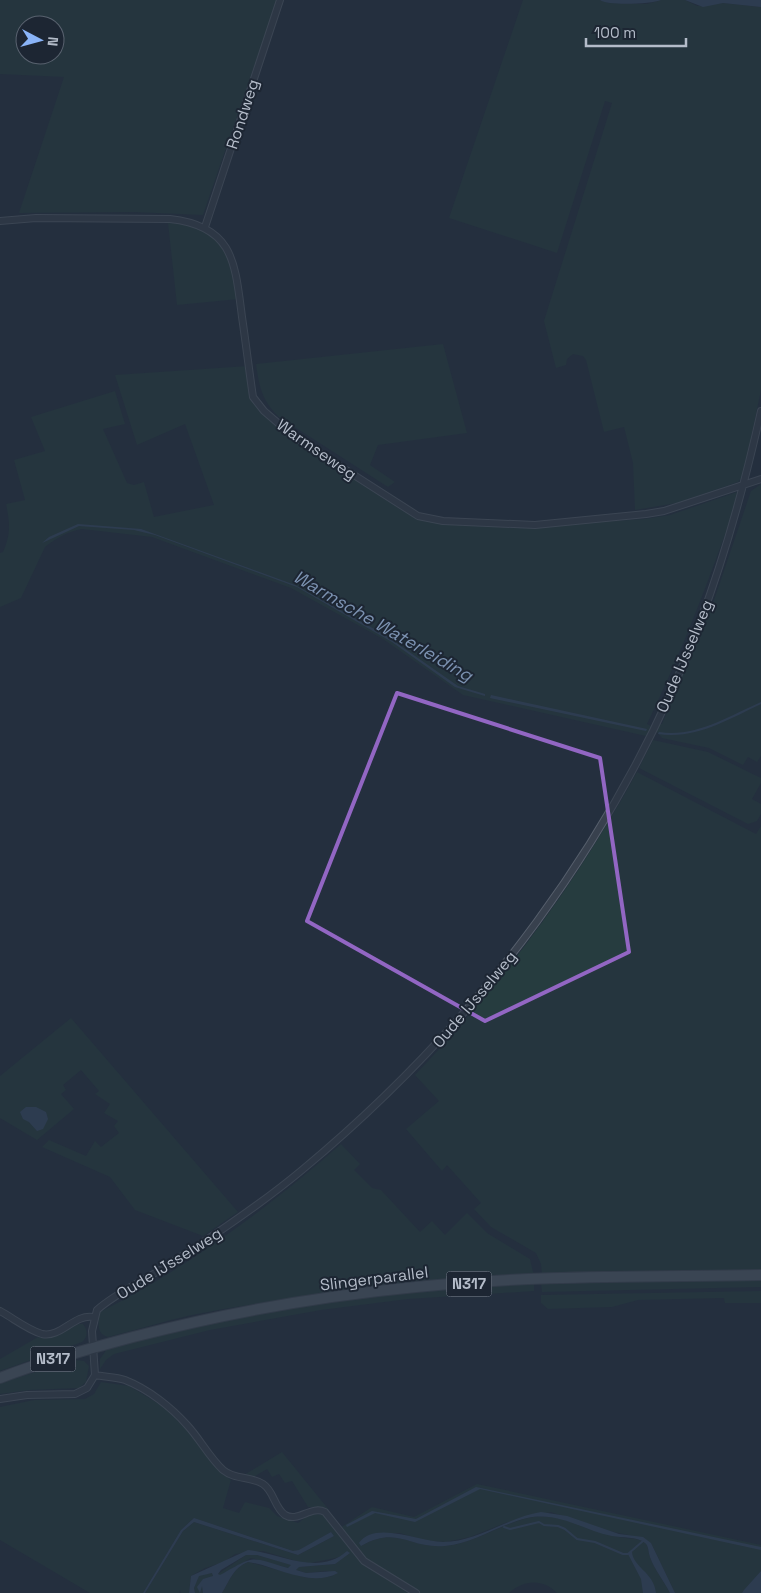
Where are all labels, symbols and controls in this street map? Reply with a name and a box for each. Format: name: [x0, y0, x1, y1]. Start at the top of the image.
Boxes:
north arrow: [15, 15, 65, 65]
scale bar: [586, 15, 686, 47]
text: 100 m: [594, 23, 636, 42]
text: N: [43, 36, 62, 47]
street label: Rondweg: [221, 76, 264, 152]
street label: Warmseweg: [273, 414, 361, 485]
water label: Warmsche Waterleiding: [289, 565, 478, 687]
street label: Oude IJsselweg: [651, 597, 718, 716]
street label: Oude IJsselweg: [428, 946, 521, 1052]
street label: Oude IJsselweg: [113, 1223, 226, 1304]
street label: Slingerparallel: [319, 1261, 429, 1296]
road number: N317: [446, 1272, 492, 1296]
road number: N317: [30, 1346, 76, 1372]

